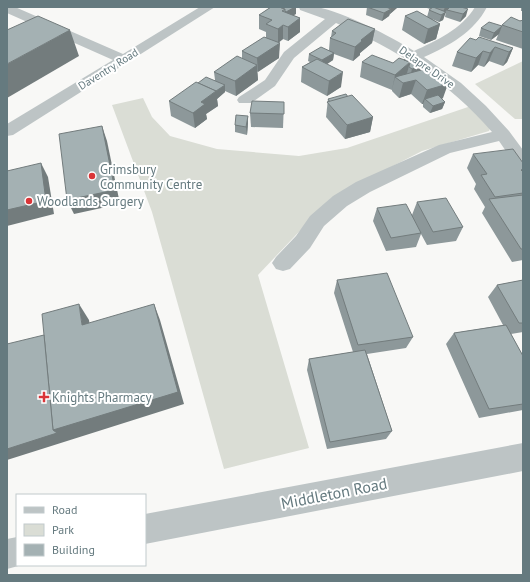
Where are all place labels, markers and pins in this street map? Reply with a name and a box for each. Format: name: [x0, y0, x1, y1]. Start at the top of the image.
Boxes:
place label: Grimsbury Community Centre: [100, 161, 202, 193]
marker: Grimsbury Community Centre: [87, 171, 97, 181]
place label: Woodlands Surgery: [37, 193, 144, 210]
marker: Woodlands Surgery: [24, 196, 34, 206]
place label: Knights Pharmacy: [52, 389, 152, 406]
marker: Knights Pharmacy: [39, 392, 49, 402]

